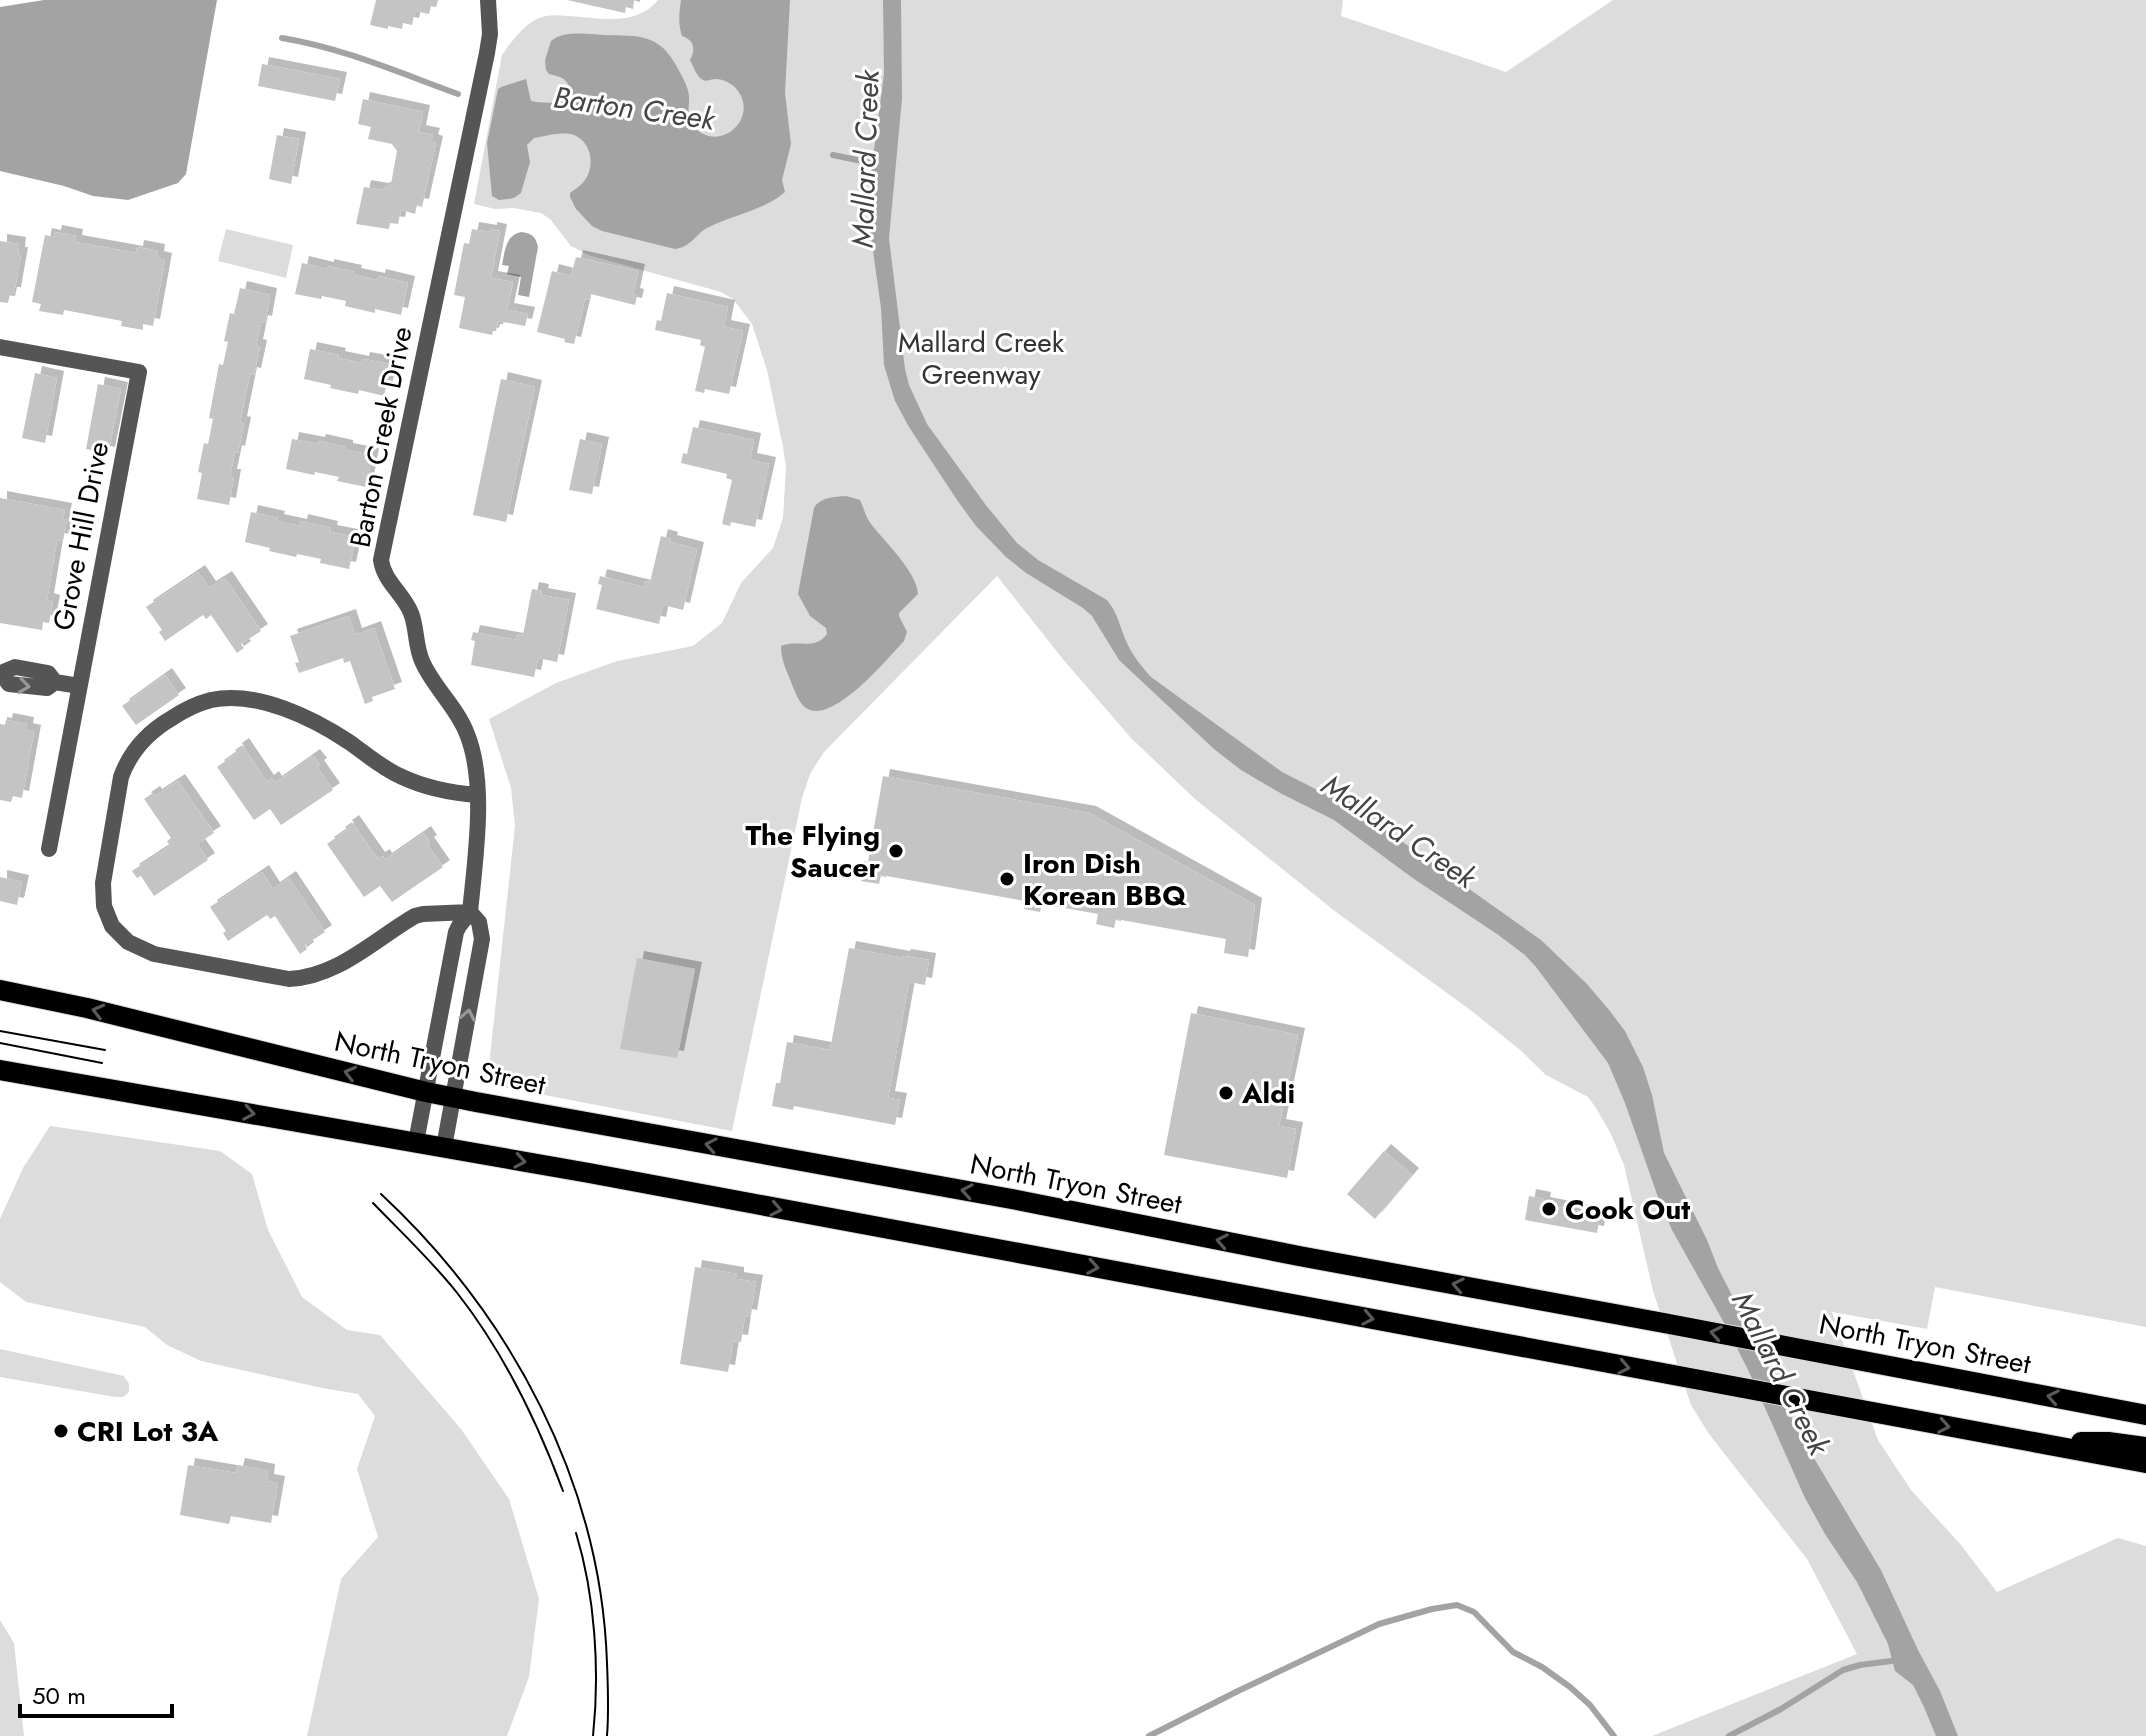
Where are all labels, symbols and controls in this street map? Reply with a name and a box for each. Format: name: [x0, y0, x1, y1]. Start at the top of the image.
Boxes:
water label: Mallard Creek: [840, 68, 890, 249]
water label: Barton Creek: [551, 75, 719, 141]
park label: Mallard Creek Greenway: [898, 322, 1065, 395]
street label: Barton Creek Drive: [340, 323, 422, 551]
street label: Grove Hill Drive: [43, 438, 119, 634]
one-way arrow: [18, 677, 31, 694]
water label: Mallard Creek: [1313, 763, 1486, 899]
place label: The Flying Saucer: [745, 815, 880, 888]
marker: The Flying Saucer: [887, 842, 905, 860]
place label: Iron Dish Korean BBQ: [1023, 843, 1187, 916]
marker: Iron Dish Korean BBQ: [998, 870, 1016, 888]
one-way arrow: [92, 1003, 105, 1020]
one-way arrow: [459, 1008, 476, 1022]
street label: North Tryon Street: [331, 1021, 550, 1105]
one-way arrow: [344, 1065, 358, 1082]
place label: Aldi: [1241, 1073, 1295, 1114]
marker: Aldi: [1217, 1084, 1235, 1102]
one-way arrow: [242, 1104, 255, 1121]
one-way arrow: [704, 1137, 718, 1154]
street label: North Tryon Street: [967, 1143, 1186, 1225]
one-way arrow: [514, 1151, 527, 1168]
one-way arrow: [960, 1184, 974, 1201]
place label: Cook Out: [1565, 1189, 1690, 1230]
one-way arrow: [769, 1200, 783, 1217]
marker: Cook Out: [1540, 1200, 1558, 1218]
one-way arrow: [1215, 1233, 1229, 1250]
one-way arrow: [1086, 1257, 1100, 1274]
one-way arrow: [1451, 1278, 1465, 1295]
water label: Mallard Creek: [1721, 1284, 1841, 1463]
street label: North Tryon Street: [1816, 1303, 2035, 1385]
one-way arrow: [1361, 1309, 1374, 1326]
one-way arrow: [1710, 1325, 1724, 1342]
one-way arrow: [1617, 1357, 1630, 1374]
one-way arrow: [2047, 1389, 2061, 1406]
place label: CRI Lot 3A: [77, 1411, 219, 1452]
one-way arrow: [1937, 1417, 1951, 1434]
marker: CRI Lot 3A: [52, 1422, 70, 1440]
scale bar: [20, 1668, 172, 1718]
text: 50 m: [32, 1678, 86, 1713]

